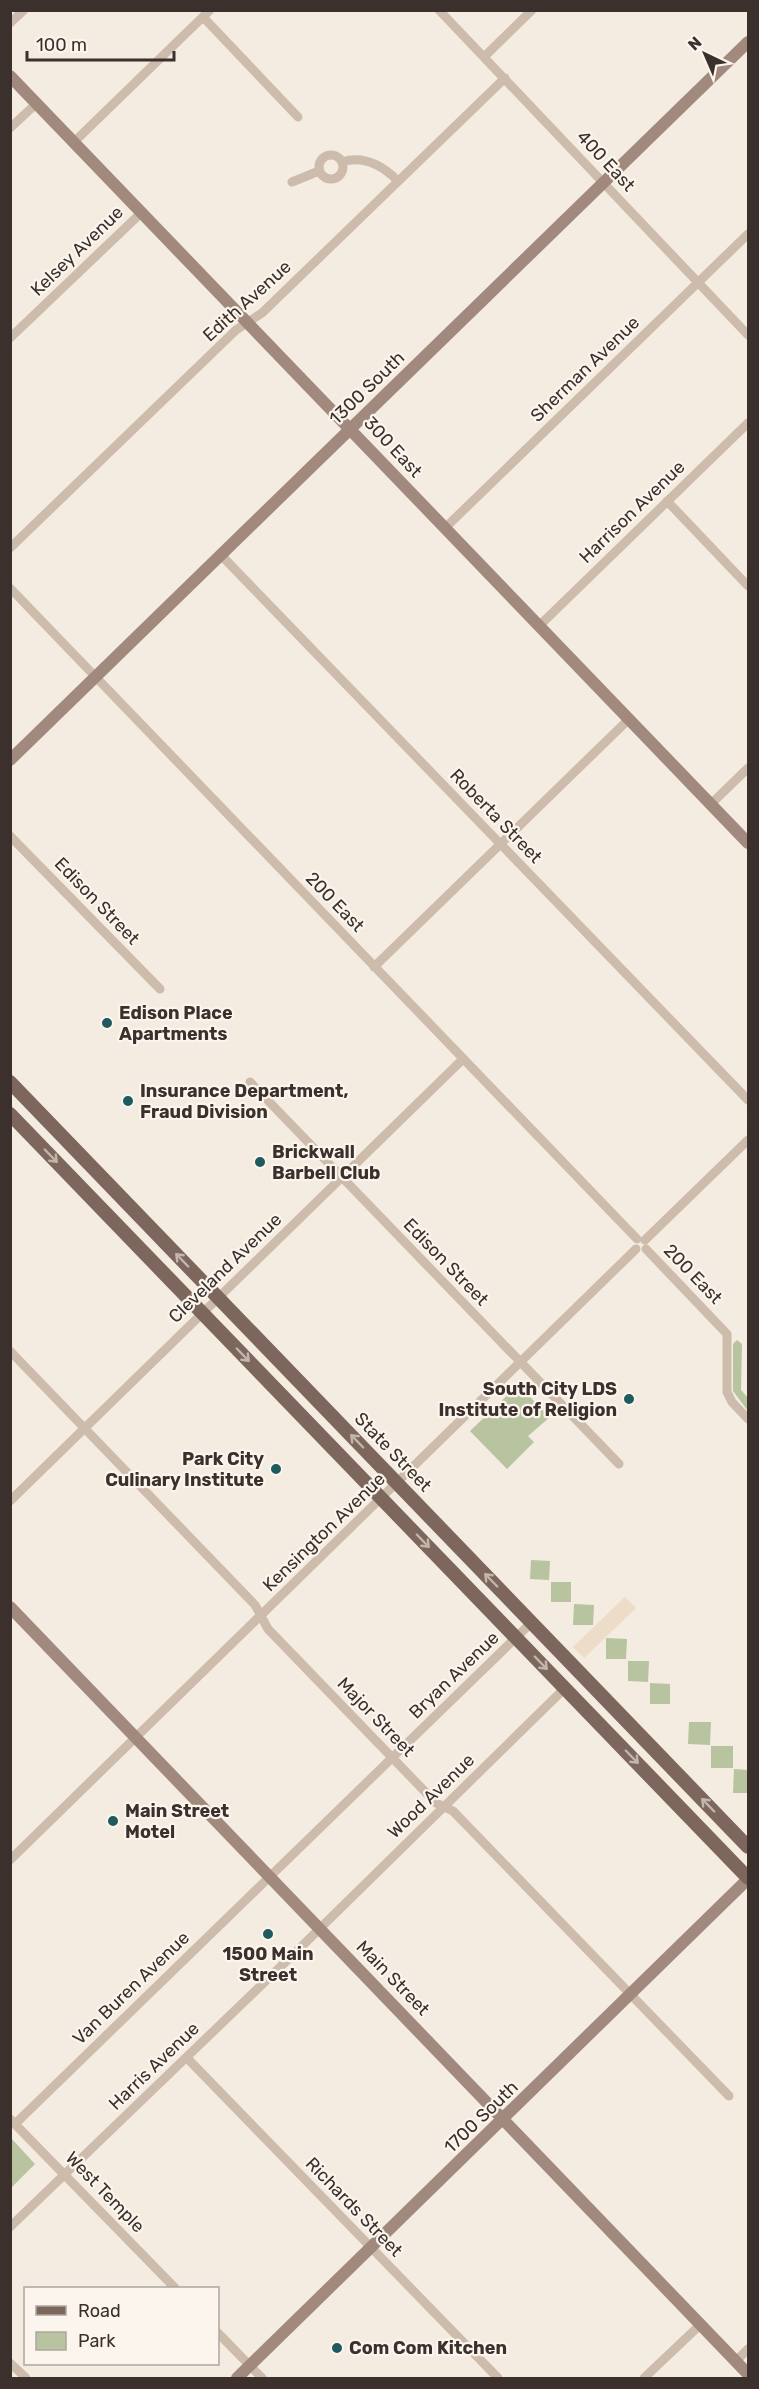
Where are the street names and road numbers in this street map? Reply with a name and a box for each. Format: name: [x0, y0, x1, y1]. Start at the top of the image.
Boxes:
street label: 400 East: [572, 126, 640, 196]
street label: Kelsey Avenue: [26, 201, 128, 301]
street label: Edith Avenue: [198, 256, 296, 346]
street label: Sherman Avenue: [526, 311, 644, 427]
street label: 1300 South: [325, 347, 409, 429]
street label: 300 East: [359, 412, 427, 482]
street label: Harrison Avenue: [575, 456, 689, 568]
street label: Roberta Street: [445, 764, 547, 868]
street label: Edison Street: [50, 853, 144, 949]
street label: 200 East: [301, 867, 369, 937]
street label: Cleveland Avenue: [164, 1208, 286, 1328]
street label: Edison Street: [399, 1214, 493, 1310]
street label: 200 East: [659, 1239, 727, 1309]
street label: State Street: [350, 1408, 436, 1496]
street label: Kensington Avenue: [258, 1468, 390, 1596]
street label: Bryan Avenue: [405, 1627, 503, 1723]
street label: Major Street: [333, 1673, 419, 1761]
street label: Wood Avenue: [383, 1749, 479, 1843]
street label: Van Buren Avenue: [68, 1927, 194, 2049]
street label: Main Street: [352, 1936, 434, 2020]
street label: Harris Avenue: [104, 2017, 204, 2115]
street label: 1700 South: [439, 2076, 523, 2158]
street label: West Temple: [61, 2147, 149, 2237]
street label: Richards Street: [301, 2153, 407, 2261]

